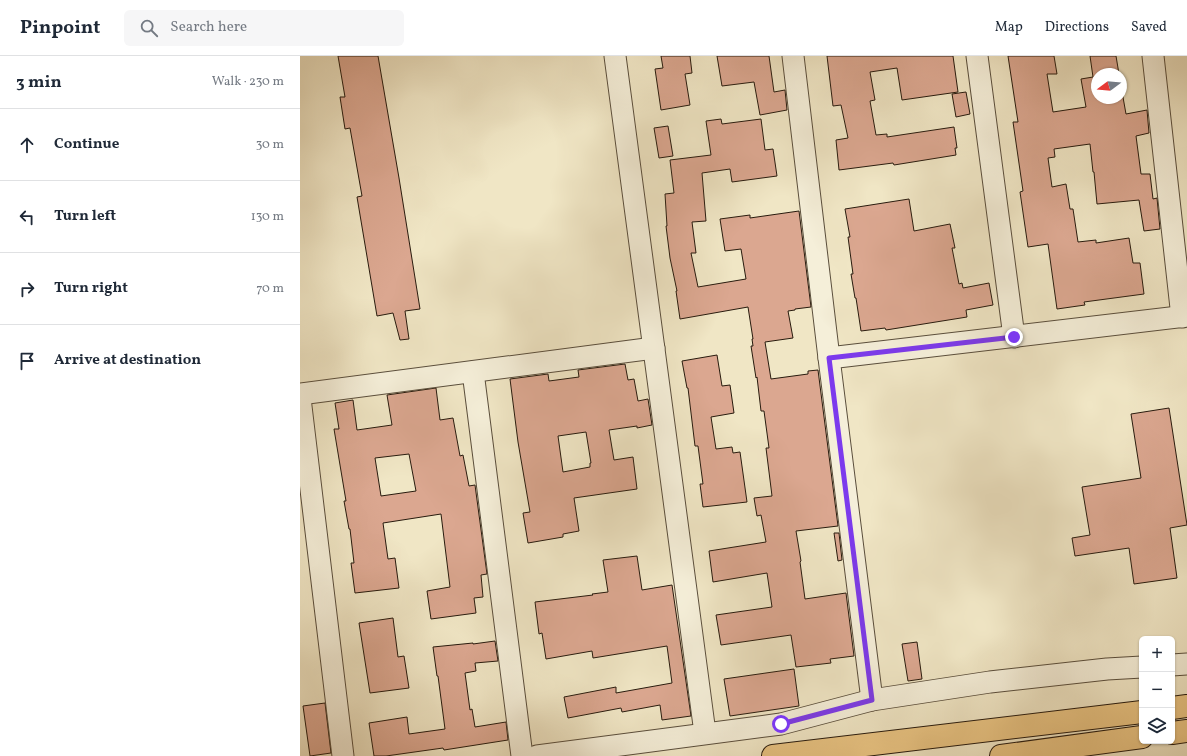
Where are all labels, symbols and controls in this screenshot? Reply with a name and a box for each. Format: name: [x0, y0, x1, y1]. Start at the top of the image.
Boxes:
search box: [124, 10, 404, 46]
text: Pinpoint: [20, 15, 100, 41]
icon: search: [138, 17, 160, 39]
text: Search here: [170, 17, 247, 38]
text: Map: [995, 18, 1023, 37]
text: Directions: [1045, 18, 1109, 37]
text: Saved: [1131, 18, 1167, 37]
north arrow: [1091, 68, 1127, 104]
text: 3 min: [16, 71, 62, 94]
text: Walk · 230 m: [212, 73, 284, 91]
icon: ahead: [16, 134, 38, 156]
text: Continue: [54, 134, 119, 155]
text: 30 m: [256, 136, 284, 154]
icon: left: [16, 206, 38, 228]
text: Turn left: [54, 206, 116, 227]
text: 130 m: [251, 208, 284, 226]
icon: right: [16, 278, 38, 300]
text: Turn right: [54, 278, 128, 299]
text: 70 m: [256, 280, 284, 298]
route end: [1005, 328, 1023, 346]
icon: arrive: [16, 350, 38, 372]
text: Arrive at destination: [54, 350, 201, 371]
map controls: [1139, 636, 1175, 744]
button: +: [1139, 636, 1175, 672]
button: −: [1139, 672, 1175, 708]
button: layers: [1139, 708, 1175, 744]
route start: [772, 715, 790, 733]

